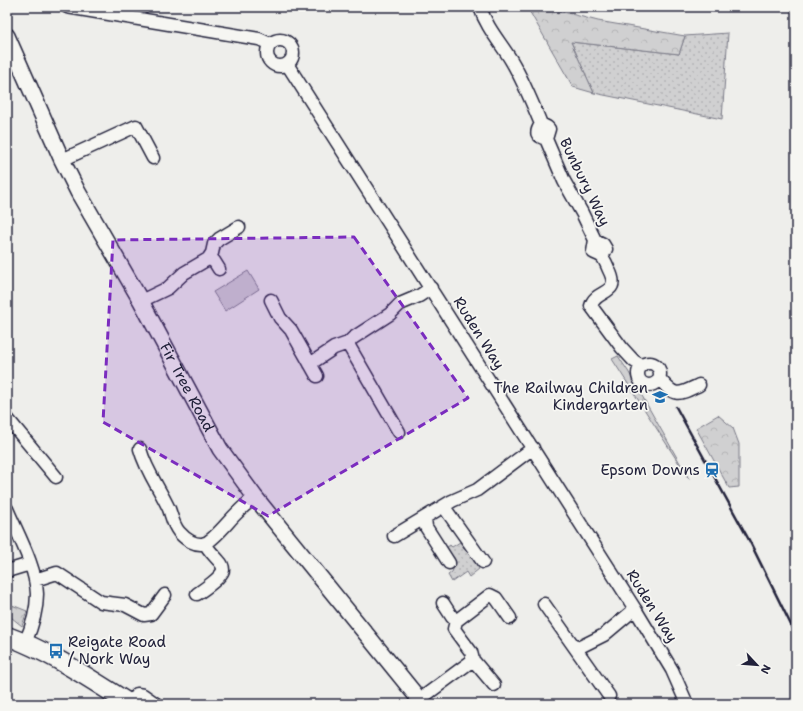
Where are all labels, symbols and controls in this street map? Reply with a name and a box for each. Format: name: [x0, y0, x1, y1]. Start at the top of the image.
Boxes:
street label: Bunbury Way: [555, 135, 615, 229]
street label: Ruden Way: [449, 293, 509, 373]
street label: Fir Tree Road: [155, 339, 219, 436]
place label: The Railway Children Kindergarten: [494, 378, 648, 415]
school or university icon: The Railway Children Kindergarten: [651, 388, 669, 406]
place label: Epsom Downs: [600, 460, 700, 480]
station icon: Epsom Downs: [703, 461, 721, 479]
street label: Ruden Way: [622, 566, 682, 646]
place label: Reigate Road / Nork Way: [68, 632, 166, 669]
bus stop icon: Reigate Road / Nork Way: [47, 642, 65, 660]
north arrow: [737, 645, 777, 685]
text: N: [757, 662, 774, 677]

